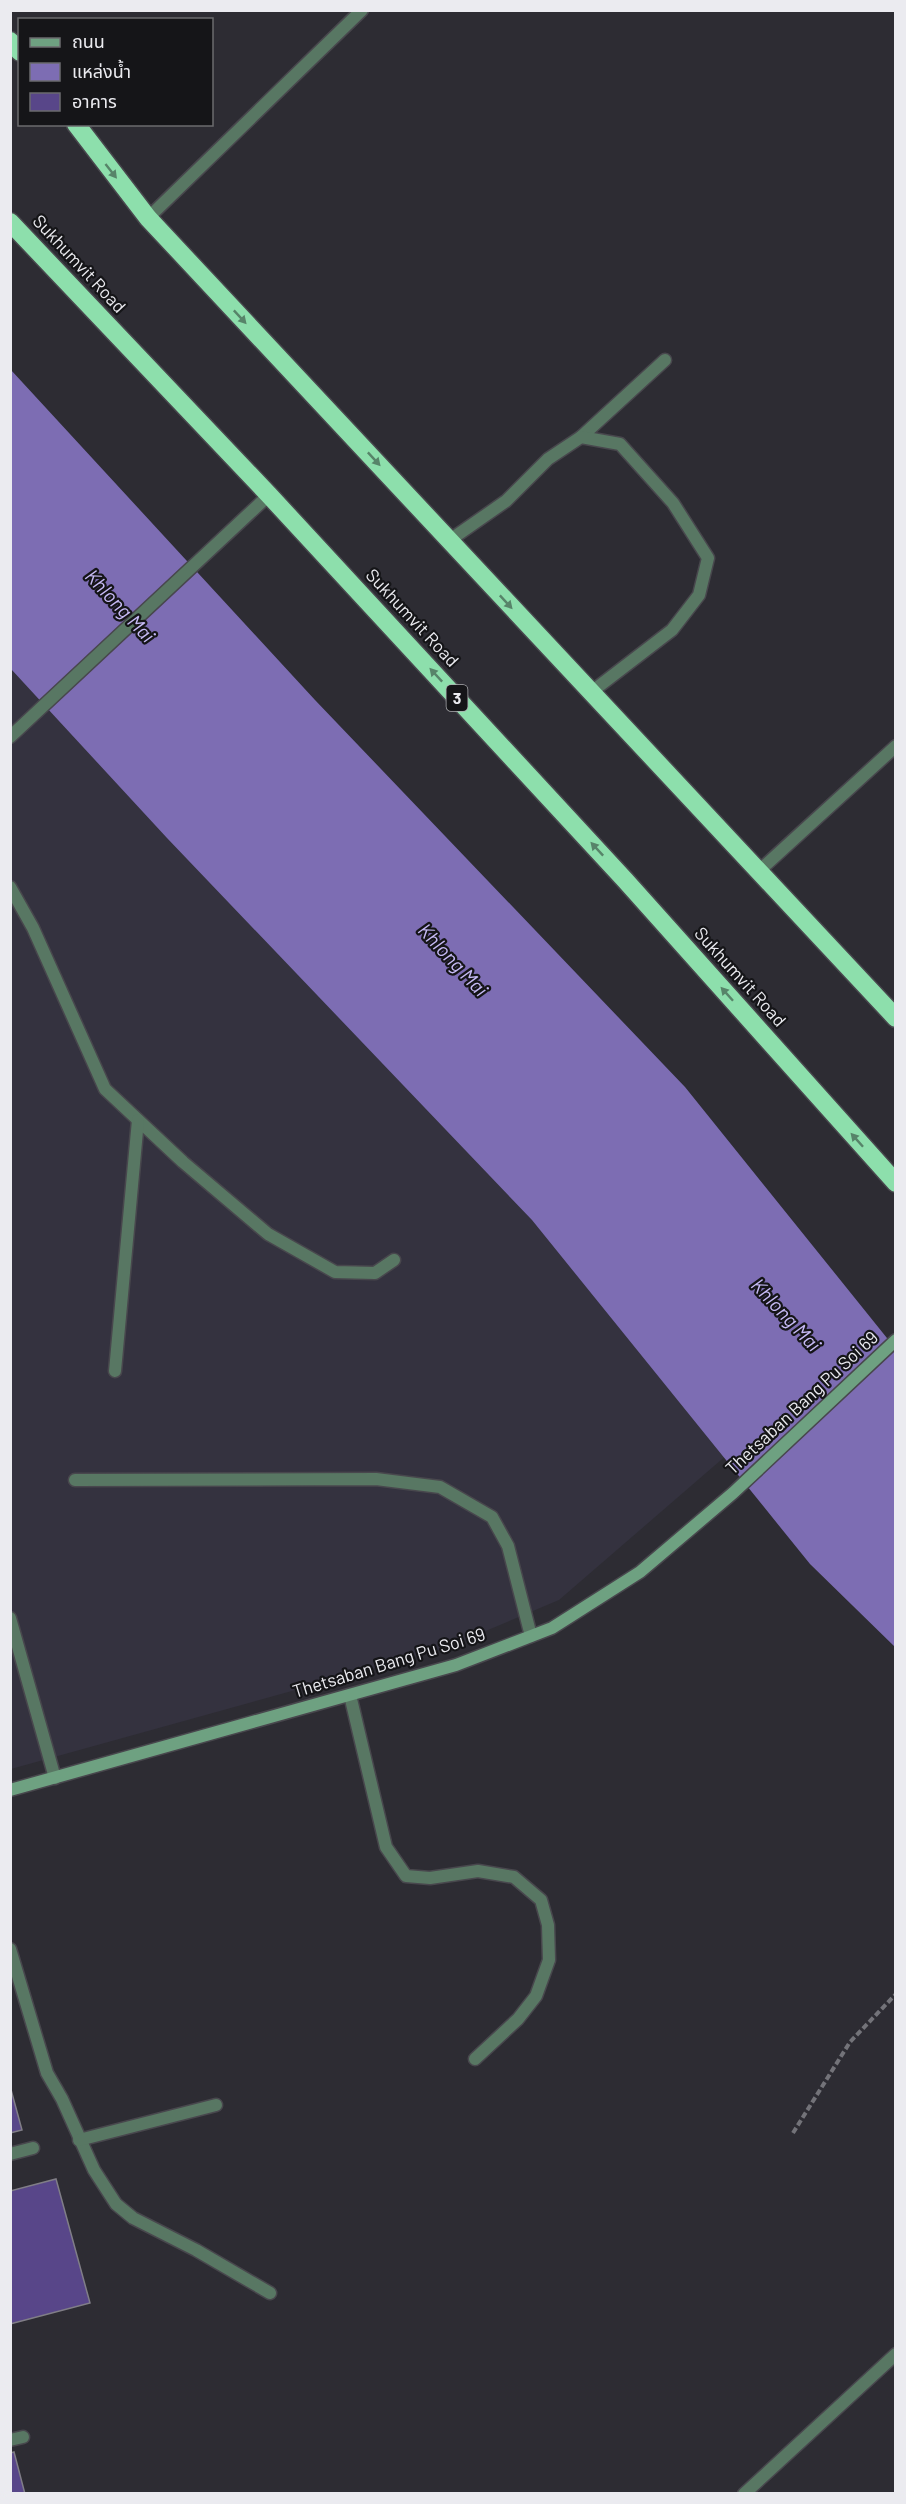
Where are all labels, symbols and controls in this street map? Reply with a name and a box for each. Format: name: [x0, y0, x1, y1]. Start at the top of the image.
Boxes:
legend: [18, 18, 213, 126]
text: ถนน: [72, 30, 105, 52]
text: แหล่งน้ำ: [72, 59, 131, 82]
text: อาคาร: [72, 90, 117, 112]
one-way arrow: [105, 163, 117, 178]
street label: Sukhumvit Road: [29, 210, 131, 317]
one-way arrow: [233, 309, 247, 323]
one-way arrow: [366, 452, 380, 466]
water label: Khlong Mai: [81, 564, 161, 647]
street label: Sukhumvit Road: [362, 564, 464, 671]
one-way arrow: [499, 594, 512, 609]
one-way arrow: [430, 668, 443, 683]
road number: 3: [446, 685, 468, 711]
one-way arrow: [591, 842, 604, 857]
water label: Khlong Mai: [414, 918, 494, 1001]
street label: Sukhumvit Road: [690, 922, 791, 1031]
one-way arrow: [721, 987, 734, 1002]
one-way arrow: [850, 1132, 864, 1147]
water label: Khlong Mai: [747, 1273, 827, 1356]
street label: Thetsaban Bang Pu Soi 69: [721, 1326, 882, 1479]
street label: Thetsaban Bang Pu Soi 69: [290, 1622, 488, 1702]

